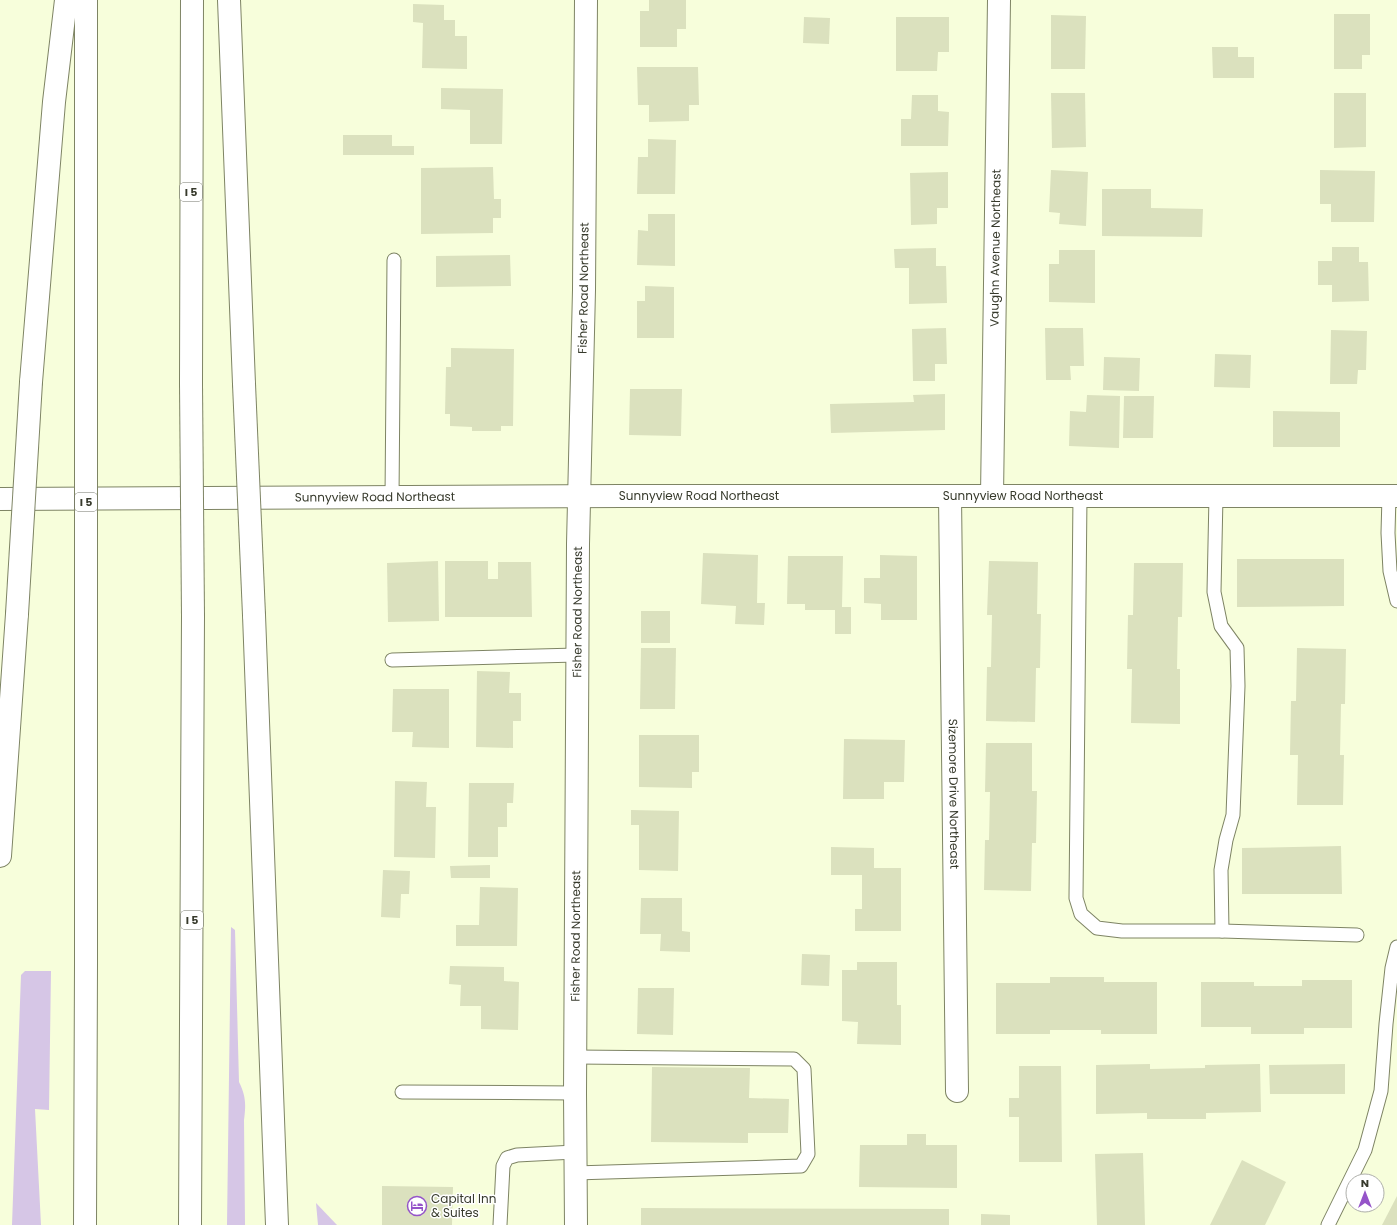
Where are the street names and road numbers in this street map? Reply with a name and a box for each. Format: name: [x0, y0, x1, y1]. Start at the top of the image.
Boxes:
street label: Vaughn Avenue Northeast: [985, 169, 1005, 327]
road number: I 5: [180, 183, 202, 201]
street label: Fisher Road Northeast: [573, 222, 592, 354]
street label: Sunnyview Road Northeast: [619, 487, 779, 504]
street label: Sunnyview Road Northeast: [943, 487, 1103, 504]
street label: Sunnyview Road Northeast: [295, 488, 455, 506]
road number: I 5: [75, 493, 97, 511]
street label: Fisher Road Northeast: [568, 546, 586, 678]
street label: Sizemore Drive Northeast: [945, 719, 963, 869]
street label: Fisher Road Northeast: [566, 870, 584, 1002]
road number: I 5: [181, 911, 203, 929]

